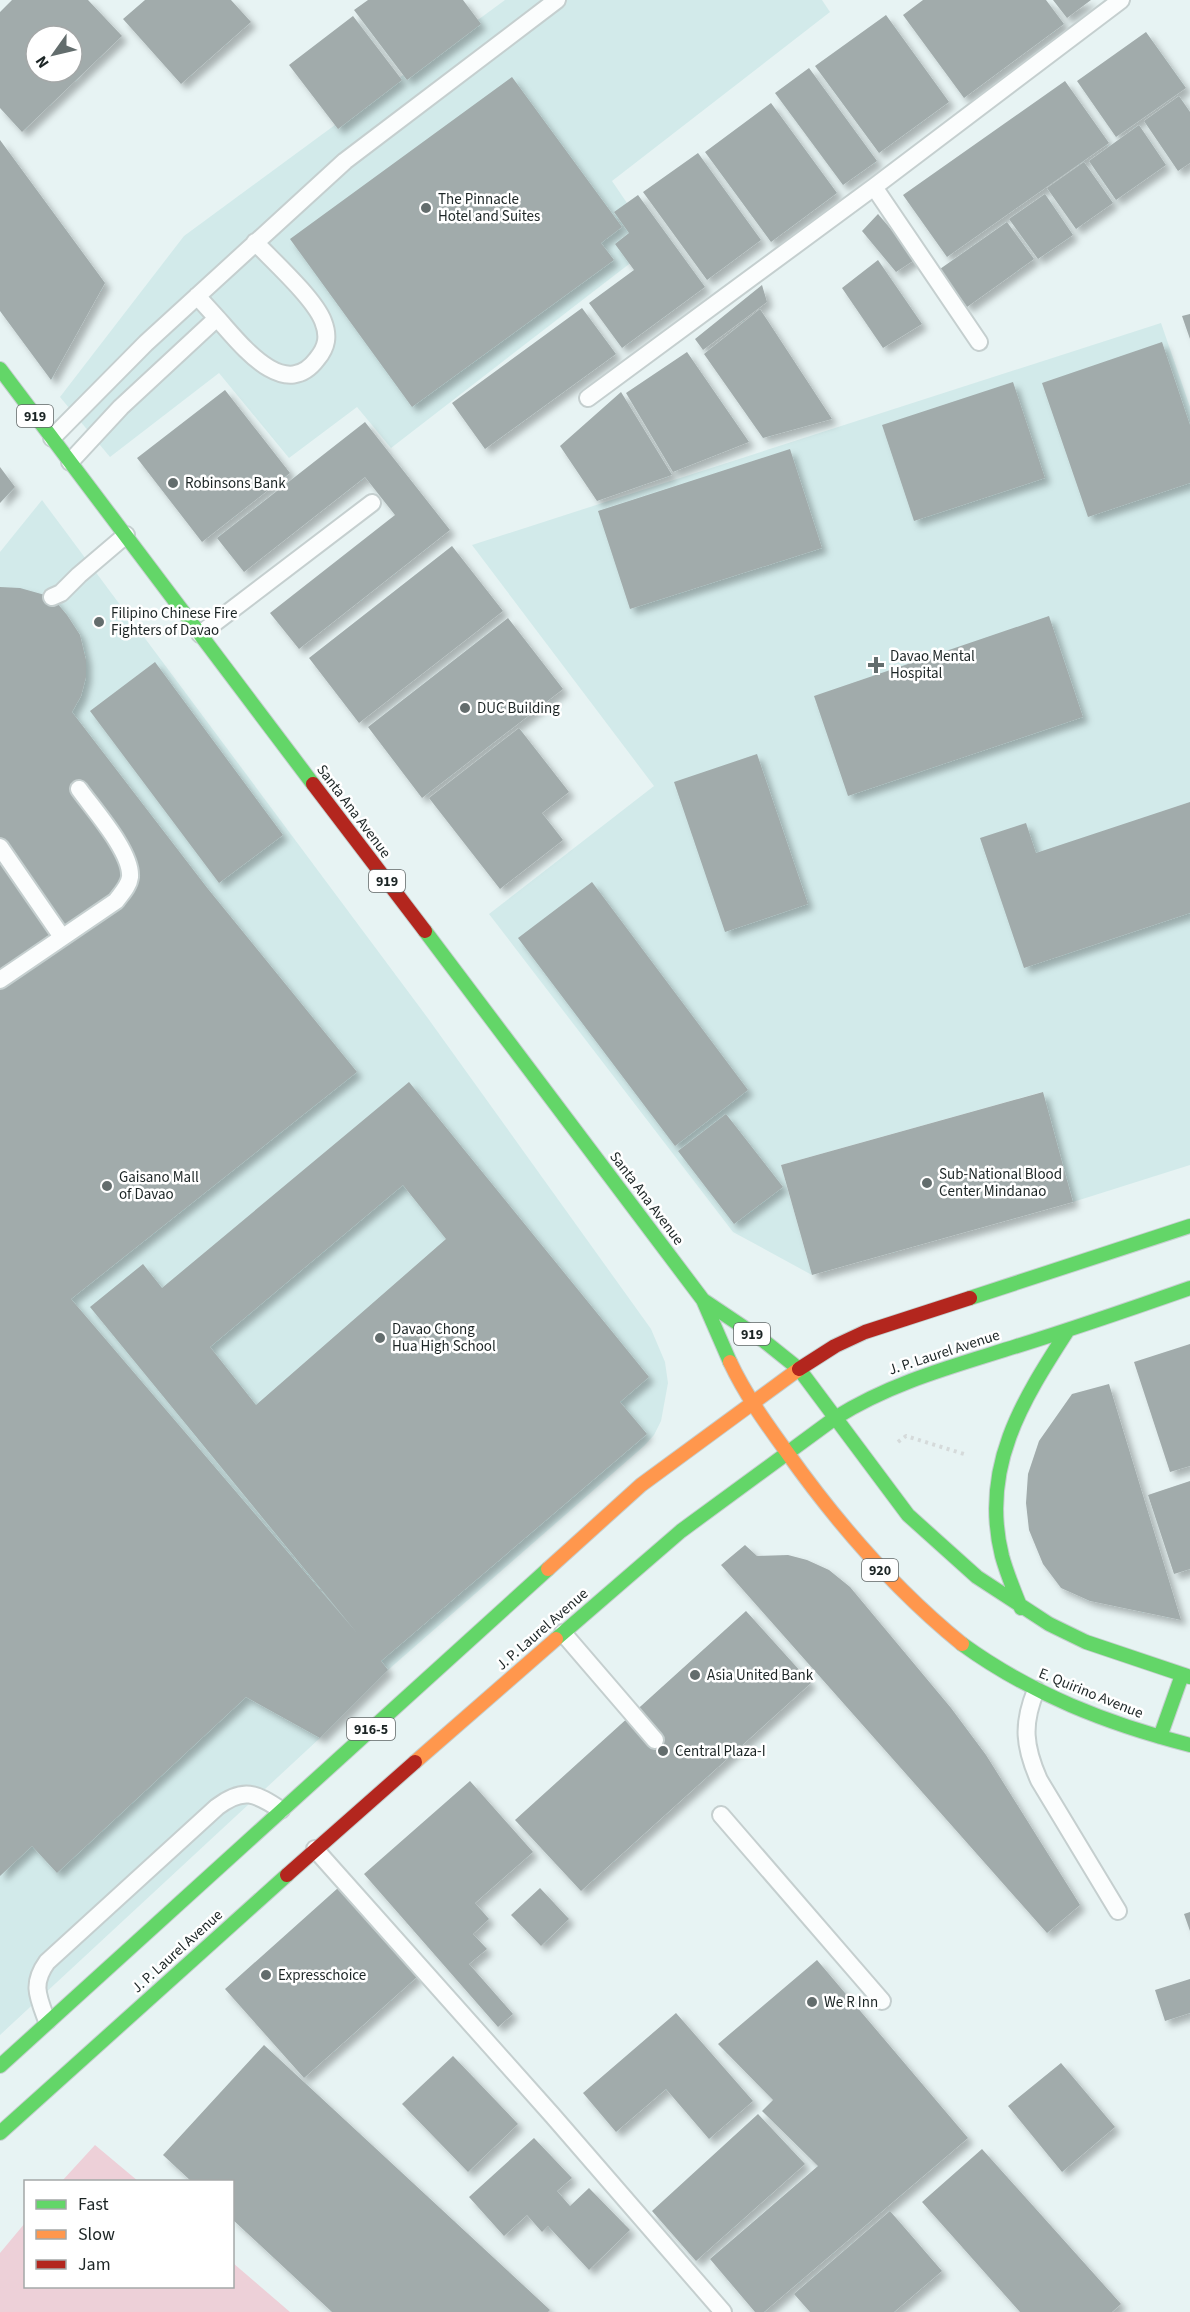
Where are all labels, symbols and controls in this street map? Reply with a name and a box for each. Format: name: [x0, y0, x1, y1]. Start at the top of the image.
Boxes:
north arrow: [24, 24, 84, 84]
text: N: [30, 51, 54, 72]
place label: The Pinnacle Hotel and Suites: [438, 189, 540, 227]
marker: The Pinnacle Hotel and Suites: [419, 201, 433, 215]
road number: 919: [17, 405, 53, 427]
place label: Robinsons Bank: [185, 473, 286, 494]
marker: Robinsons Bank: [166, 476, 180, 490]
place label: Filipino Chinese Fire Fighters of Davao: [111, 603, 237, 641]
marker: Filipino Chinese Fire Fighters of Davao: [92, 615, 106, 629]
place label: Davao Mental Hospital: [890, 646, 975, 684]
marker: Davao Mental Hospital: [867, 656, 885, 674]
place label: DUC Building: [477, 698, 560, 719]
marker: DUC Building: [458, 701, 472, 715]
street label: Santa Ana Avenue: [311, 760, 396, 862]
road number: 919: [369, 870, 405, 892]
street label: Santa Ana Avenue: [604, 1147, 689, 1249]
place label: Sub-National Blood Center Mindanao: [939, 1164, 1062, 1202]
place label: Gaisano Mall of Davao: [119, 1167, 199, 1205]
marker: Sub-National Blood Center Mindanao: [920, 1176, 934, 1190]
marker: Gaisano Mall of Davao: [100, 1179, 114, 1193]
place label: Davao Chong Hua High School: [392, 1319, 496, 1357]
road number: 919: [734, 1323, 770, 1345]
street label: J. P. Laurel Avenue: [886, 1325, 1002, 1380]
marker: Davao Chong Hua High School: [373, 1331, 387, 1345]
road number: 920: [862, 1559, 898, 1581]
street label: J. P. Laurel Avenue: [492, 1584, 593, 1675]
street label: E. Quirino Avenue: [1035, 1663, 1146, 1724]
place label: Asia United Bank: [707, 1665, 814, 1686]
marker: Asia United Bank: [688, 1668, 702, 1682]
road number: 916-5: [347, 1718, 395, 1740]
place label: Central Plaza-I: [675, 1741, 766, 1762]
marker: Central Plaza-I: [656, 1744, 670, 1758]
street label: J. P. Laurel Avenue: [127, 1905, 227, 1998]
place label: Expresschoice: [278, 1965, 366, 1986]
marker: Expresschoice: [259, 1968, 273, 1982]
place label: We R Inn: [824, 1992, 878, 2013]
marker: We R Inn: [805, 1995, 819, 2009]
legend: [24, 2180, 234, 2288]
text: Fast: [78, 2192, 109, 2217]
text: Slow: [78, 2222, 115, 2247]
text: Jam: [78, 2252, 111, 2277]

